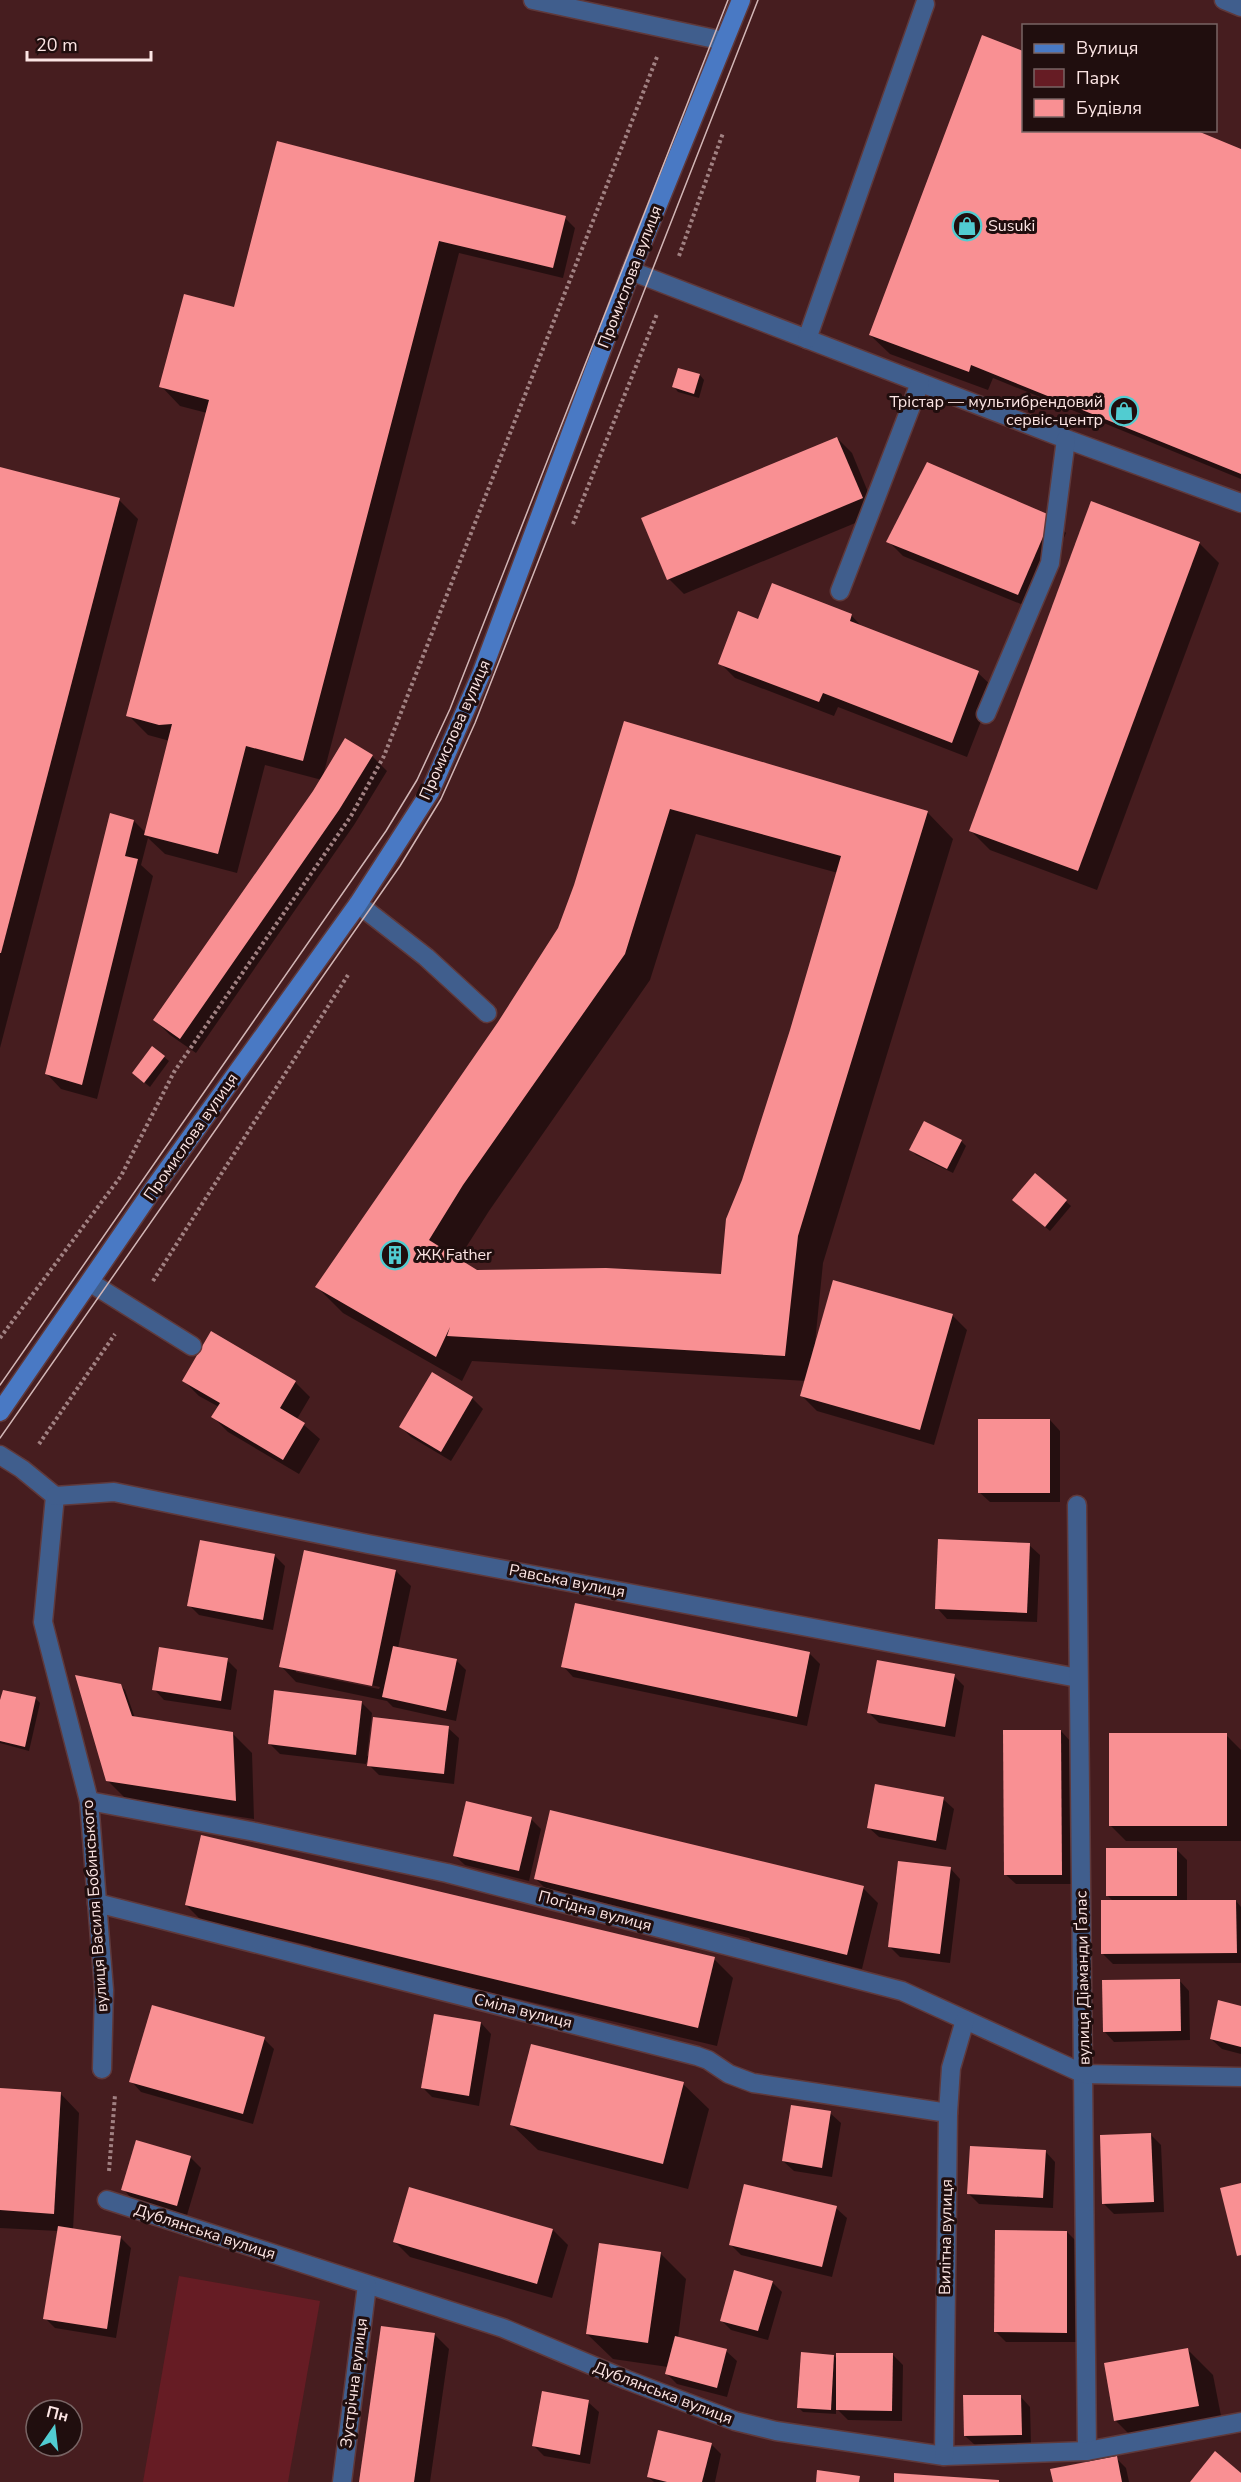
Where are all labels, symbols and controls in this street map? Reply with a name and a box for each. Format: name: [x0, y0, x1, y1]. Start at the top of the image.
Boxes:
scale bar: [27, 24, 152, 62]
legend: [1022, 24, 1217, 132]
text: 20 m: [36, 33, 78, 57]
text: Вулиця: [1076, 36, 1138, 60]
text: Парк: [1076, 66, 1120, 90]
text: Будівля: [1076, 96, 1142, 120]
street label: Промислова вулиця: [593, 202, 667, 352]
shop icon: Susuki: [951, 210, 983, 242]
place label: Susuki: [988, 215, 1035, 237]
place label: Трістар — мультибрендовий сервіс-центр: [889, 391, 1103, 431]
shop icon: Трістар — мультибрендовий сервіс-центр: [1108, 395, 1140, 427]
street label: Промислова вулиця: [414, 656, 496, 804]
street label: Промислова вулиця: [139, 1069, 243, 1205]
building icon: ЖК Father: [379, 1239, 411, 1271]
place label: ЖК Father: [416, 1244, 492, 1266]
street label: Равська вулиця: [507, 1559, 627, 1603]
street label: вулиця Василя Бобинського: [77, 1799, 113, 2013]
street label: Погідна вулиця: [536, 1885, 654, 1937]
street label: вулиця Діаманди Ґалас: [1070, 1890, 1096, 2065]
street label: Сміла вулиця: [472, 1988, 574, 2034]
street label: Вилітна вулиця: [934, 2179, 958, 2295]
street label: Дублянська вулиця: [132, 2199, 278, 2265]
street label: Зустрічна вулиця: [335, 2317, 373, 2449]
street label: Дублянська вулиця: [590, 2356, 736, 2430]
north arrow: [24, 2398, 84, 2458]
text: Пн: [44, 2401, 71, 2428]

